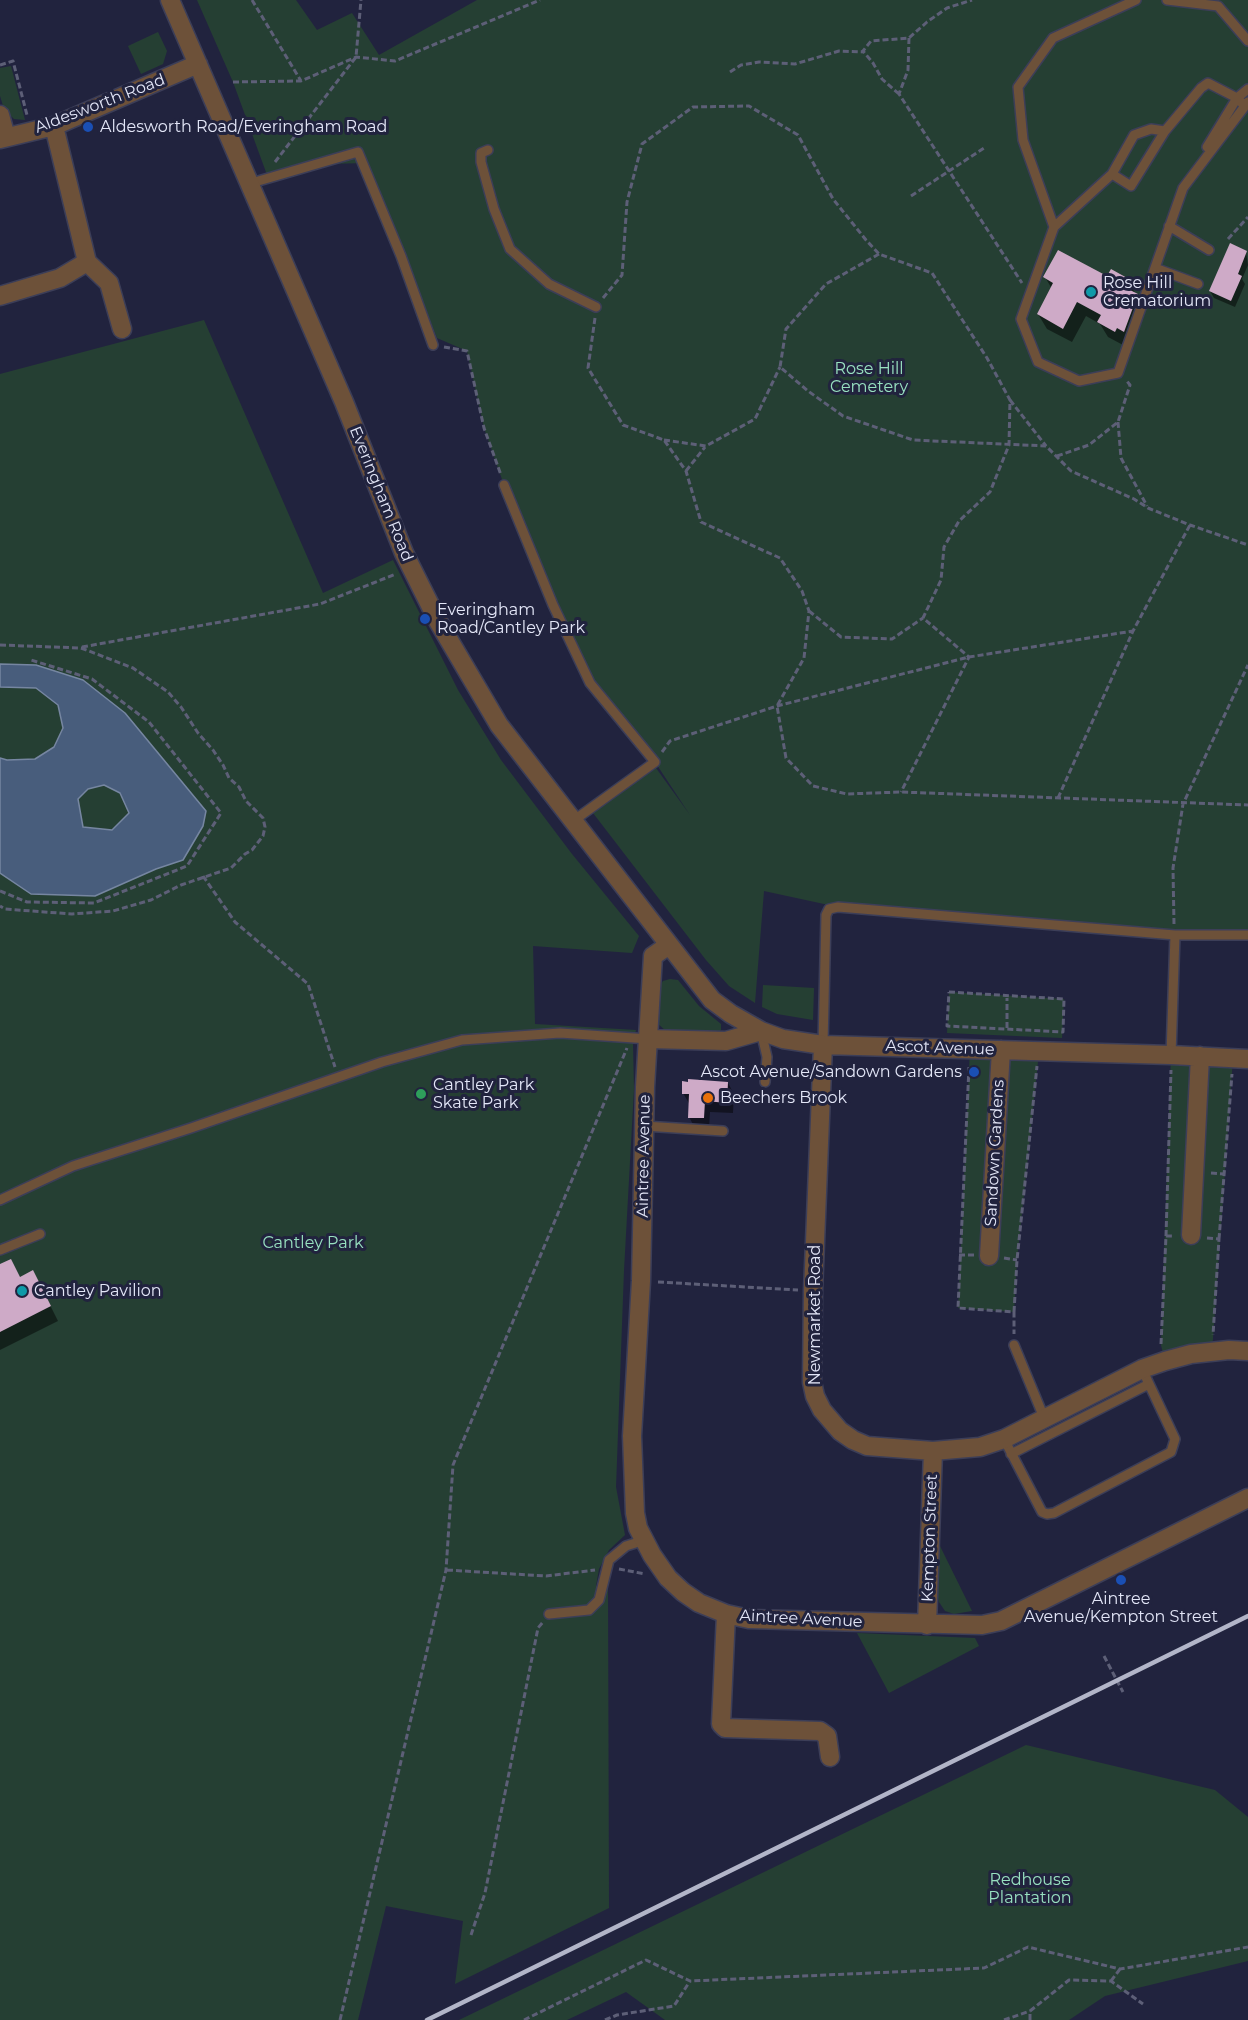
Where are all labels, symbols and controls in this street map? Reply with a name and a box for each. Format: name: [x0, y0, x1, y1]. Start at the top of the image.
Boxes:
street label: Aldesworth Road: [32, 70, 168, 138]
place label: Aldesworth Road/Everingham Road: [100, 117, 387, 137]
marker: Aldesworth Road/Everingham Road: [81, 120, 95, 134]
place label: Rose Hill Crematorium: [1103, 273, 1211, 311]
marker: Rose Hill Crematorium: [1084, 285, 1098, 299]
park label: Rose Hill Cemetery: [830, 359, 908, 397]
street label: Everingham Road: [345, 424, 417, 564]
place label: Everingham Road/Cantley Park: [437, 600, 585, 638]
marker: Everingham Road/Cantley Park: [418, 612, 432, 626]
street label: Ascot Avenue: [885, 1037, 995, 1059]
place label: Ascot Avenue/Sandown Gardens: [701, 1062, 962, 1082]
marker: Ascot Avenue/Sandown Gardens: [967, 1065, 981, 1079]
place label: Cantley Park Skate Park: [433, 1075, 534, 1113]
street label: Sandown Gardens: [982, 1079, 1008, 1227]
marker: Cantley Park Skate Park: [414, 1087, 428, 1101]
place label: Beechers Brook: [720, 1088, 847, 1108]
marker: Beechers Brook: [701, 1091, 715, 1105]
street label: Aintree Avenue: [633, 1094, 655, 1218]
park label: Cantley Park: [262, 1233, 364, 1253]
street label: Newmarket Road: [805, 1245, 825, 1385]
place label: Cantley Pavilion: [34, 1281, 162, 1301]
marker: Cantley Pavilion: [15, 1284, 29, 1298]
street label: Kempton Street: [918, 1474, 942, 1602]
marker: Aintree Avenue/Kempton Street: [1114, 1573, 1128, 1587]
place label: Aintree Avenue/Kempton Street: [1024, 1589, 1218, 1627]
street label: Aintree Avenue: [739, 1606, 863, 1632]
park label: Redhouse Plantation: [988, 1870, 1072, 1908]

